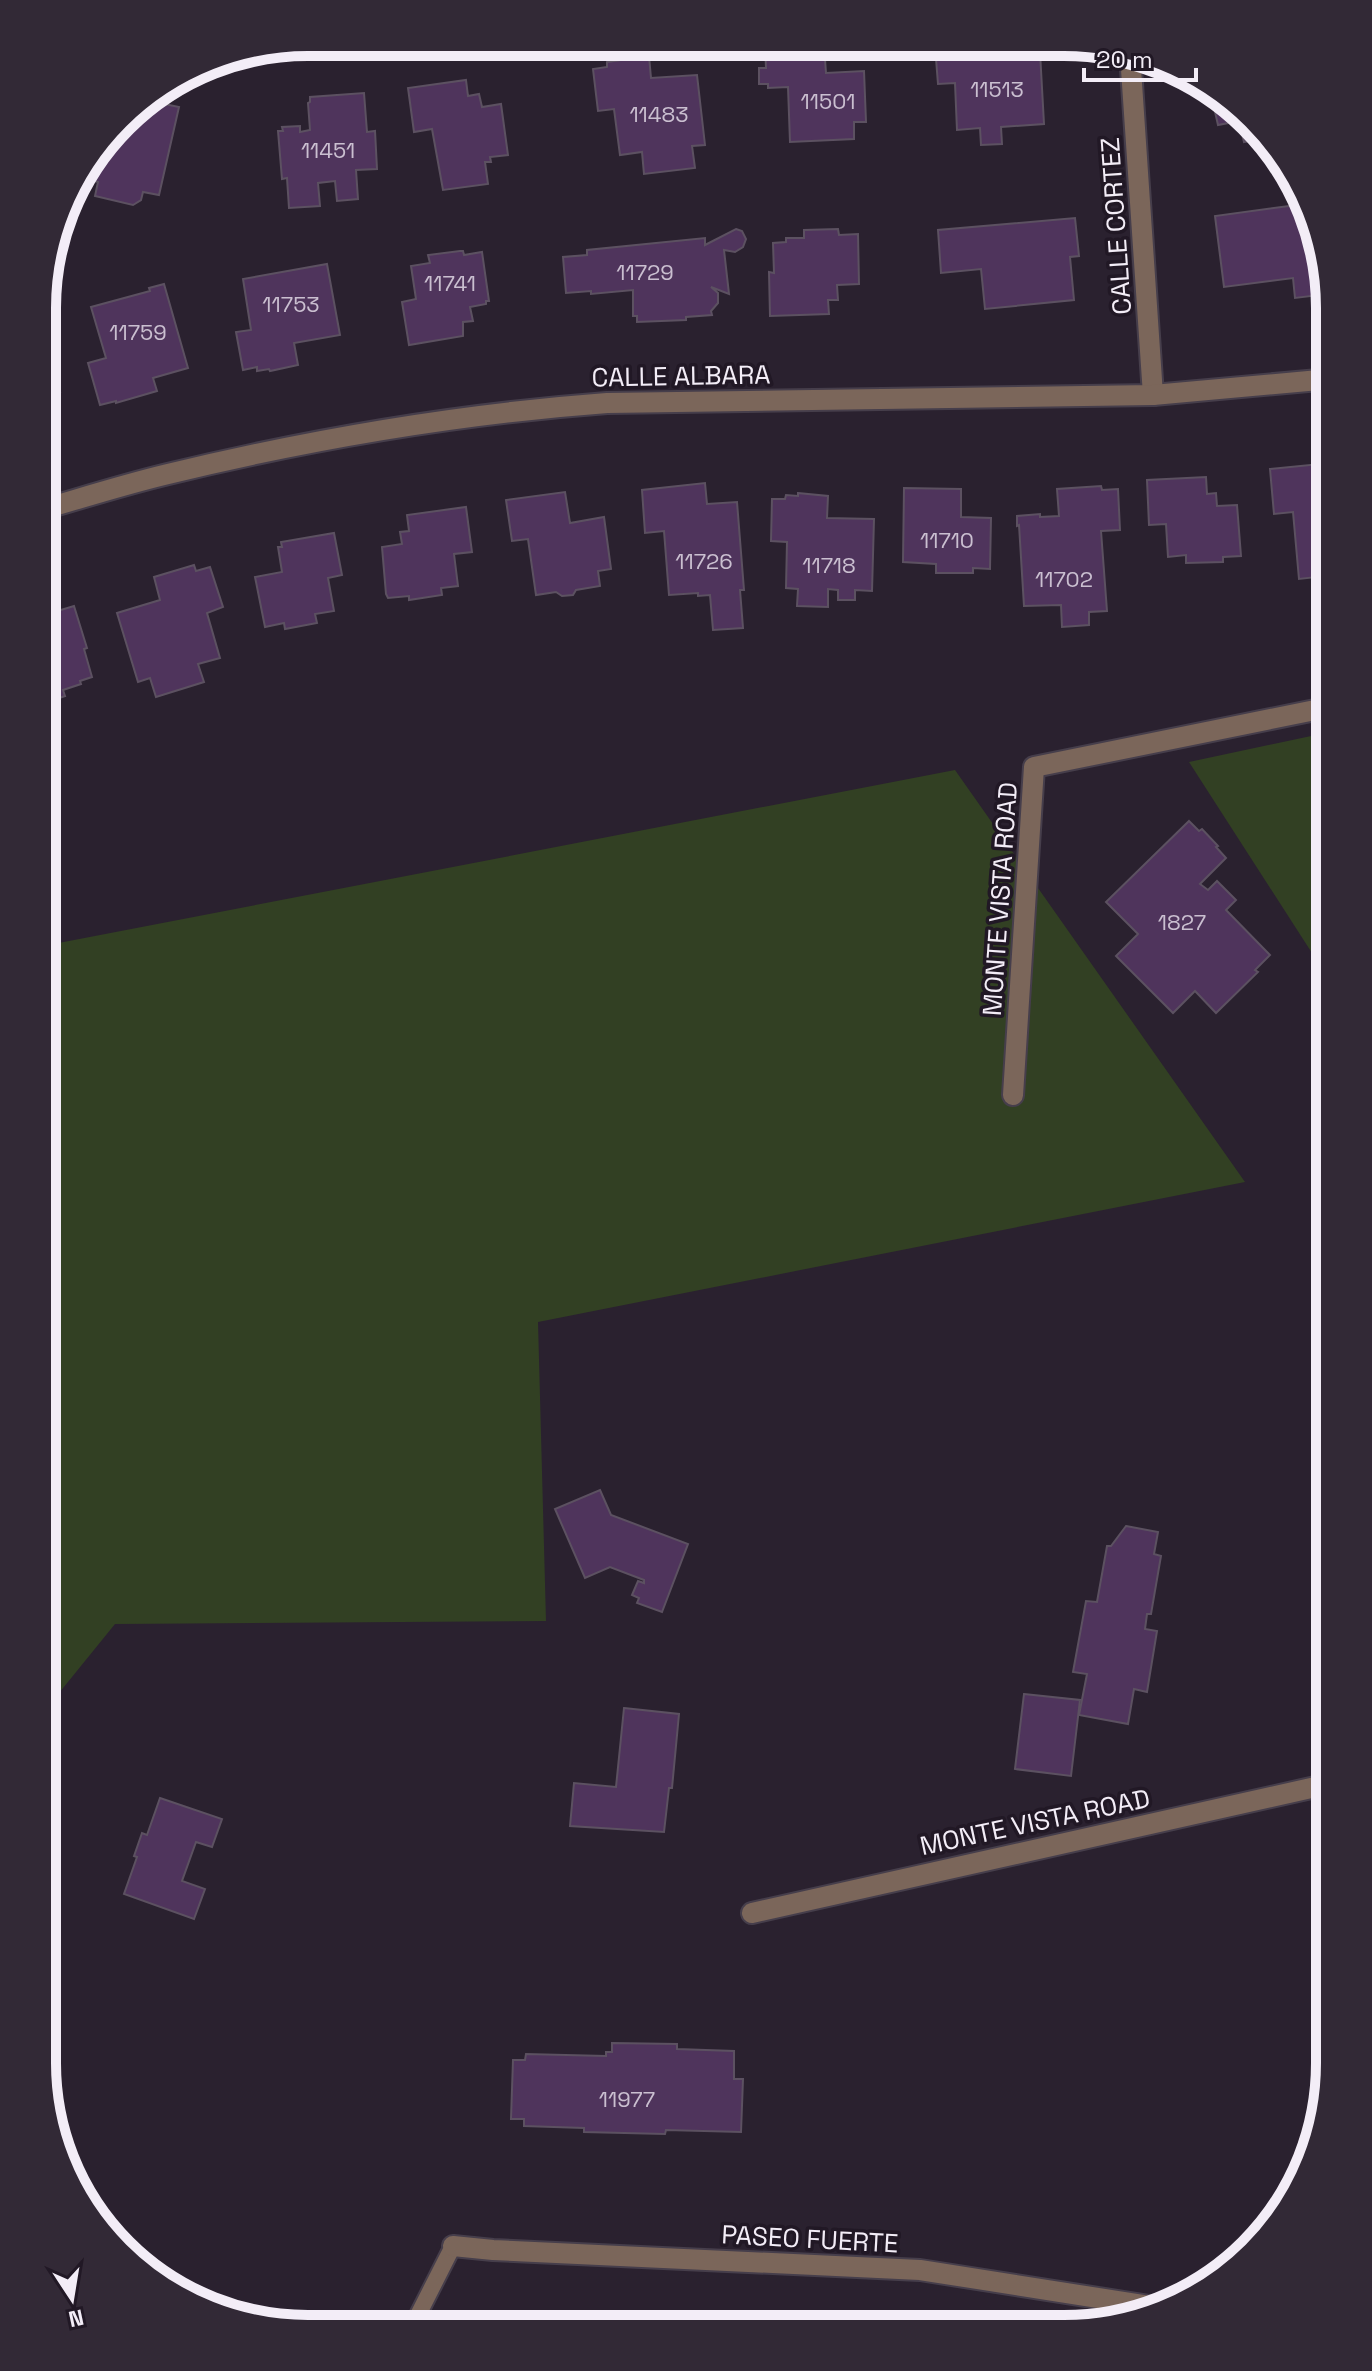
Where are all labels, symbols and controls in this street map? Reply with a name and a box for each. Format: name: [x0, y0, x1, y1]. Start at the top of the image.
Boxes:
scale bar: [1084, 32, 1196, 82]
text: 20 m: [1096, 44, 1153, 75]
house number: 11513: [970, 75, 1024, 103]
house number: 11501: [801, 87, 855, 115]
house number: 11483: [629, 100, 689, 128]
house number: 11451: [301, 136, 355, 164]
street label: CALLE CORTEZ: [1093, 136, 1139, 316]
house number: 11729: [616, 258, 674, 286]
house number: 11741: [424, 269, 476, 297]
house number: 11753: [262, 290, 320, 318]
house number: 11759: [109, 318, 167, 346]
street label: CALLE ALBARA: [591, 357, 771, 395]
house number: 11710: [920, 526, 974, 554]
house number: 11726: [675, 547, 733, 575]
house number: 11718: [802, 551, 856, 579]
house number: 11702: [1035, 565, 1093, 593]
street label: MONTE VISTA ROAD: [975, 781, 1025, 1017]
house number: 1827: [1158, 908, 1206, 936]
street label: MONTE VISTA ROAD: [917, 1781, 1153, 1863]
house number: 11977: [599, 2085, 655, 2113]
street label: PASEO FUERTE: [721, 2217, 899, 2261]
north arrow: [32, 2259, 112, 2339]
text: N: [66, 2303, 86, 2334]

